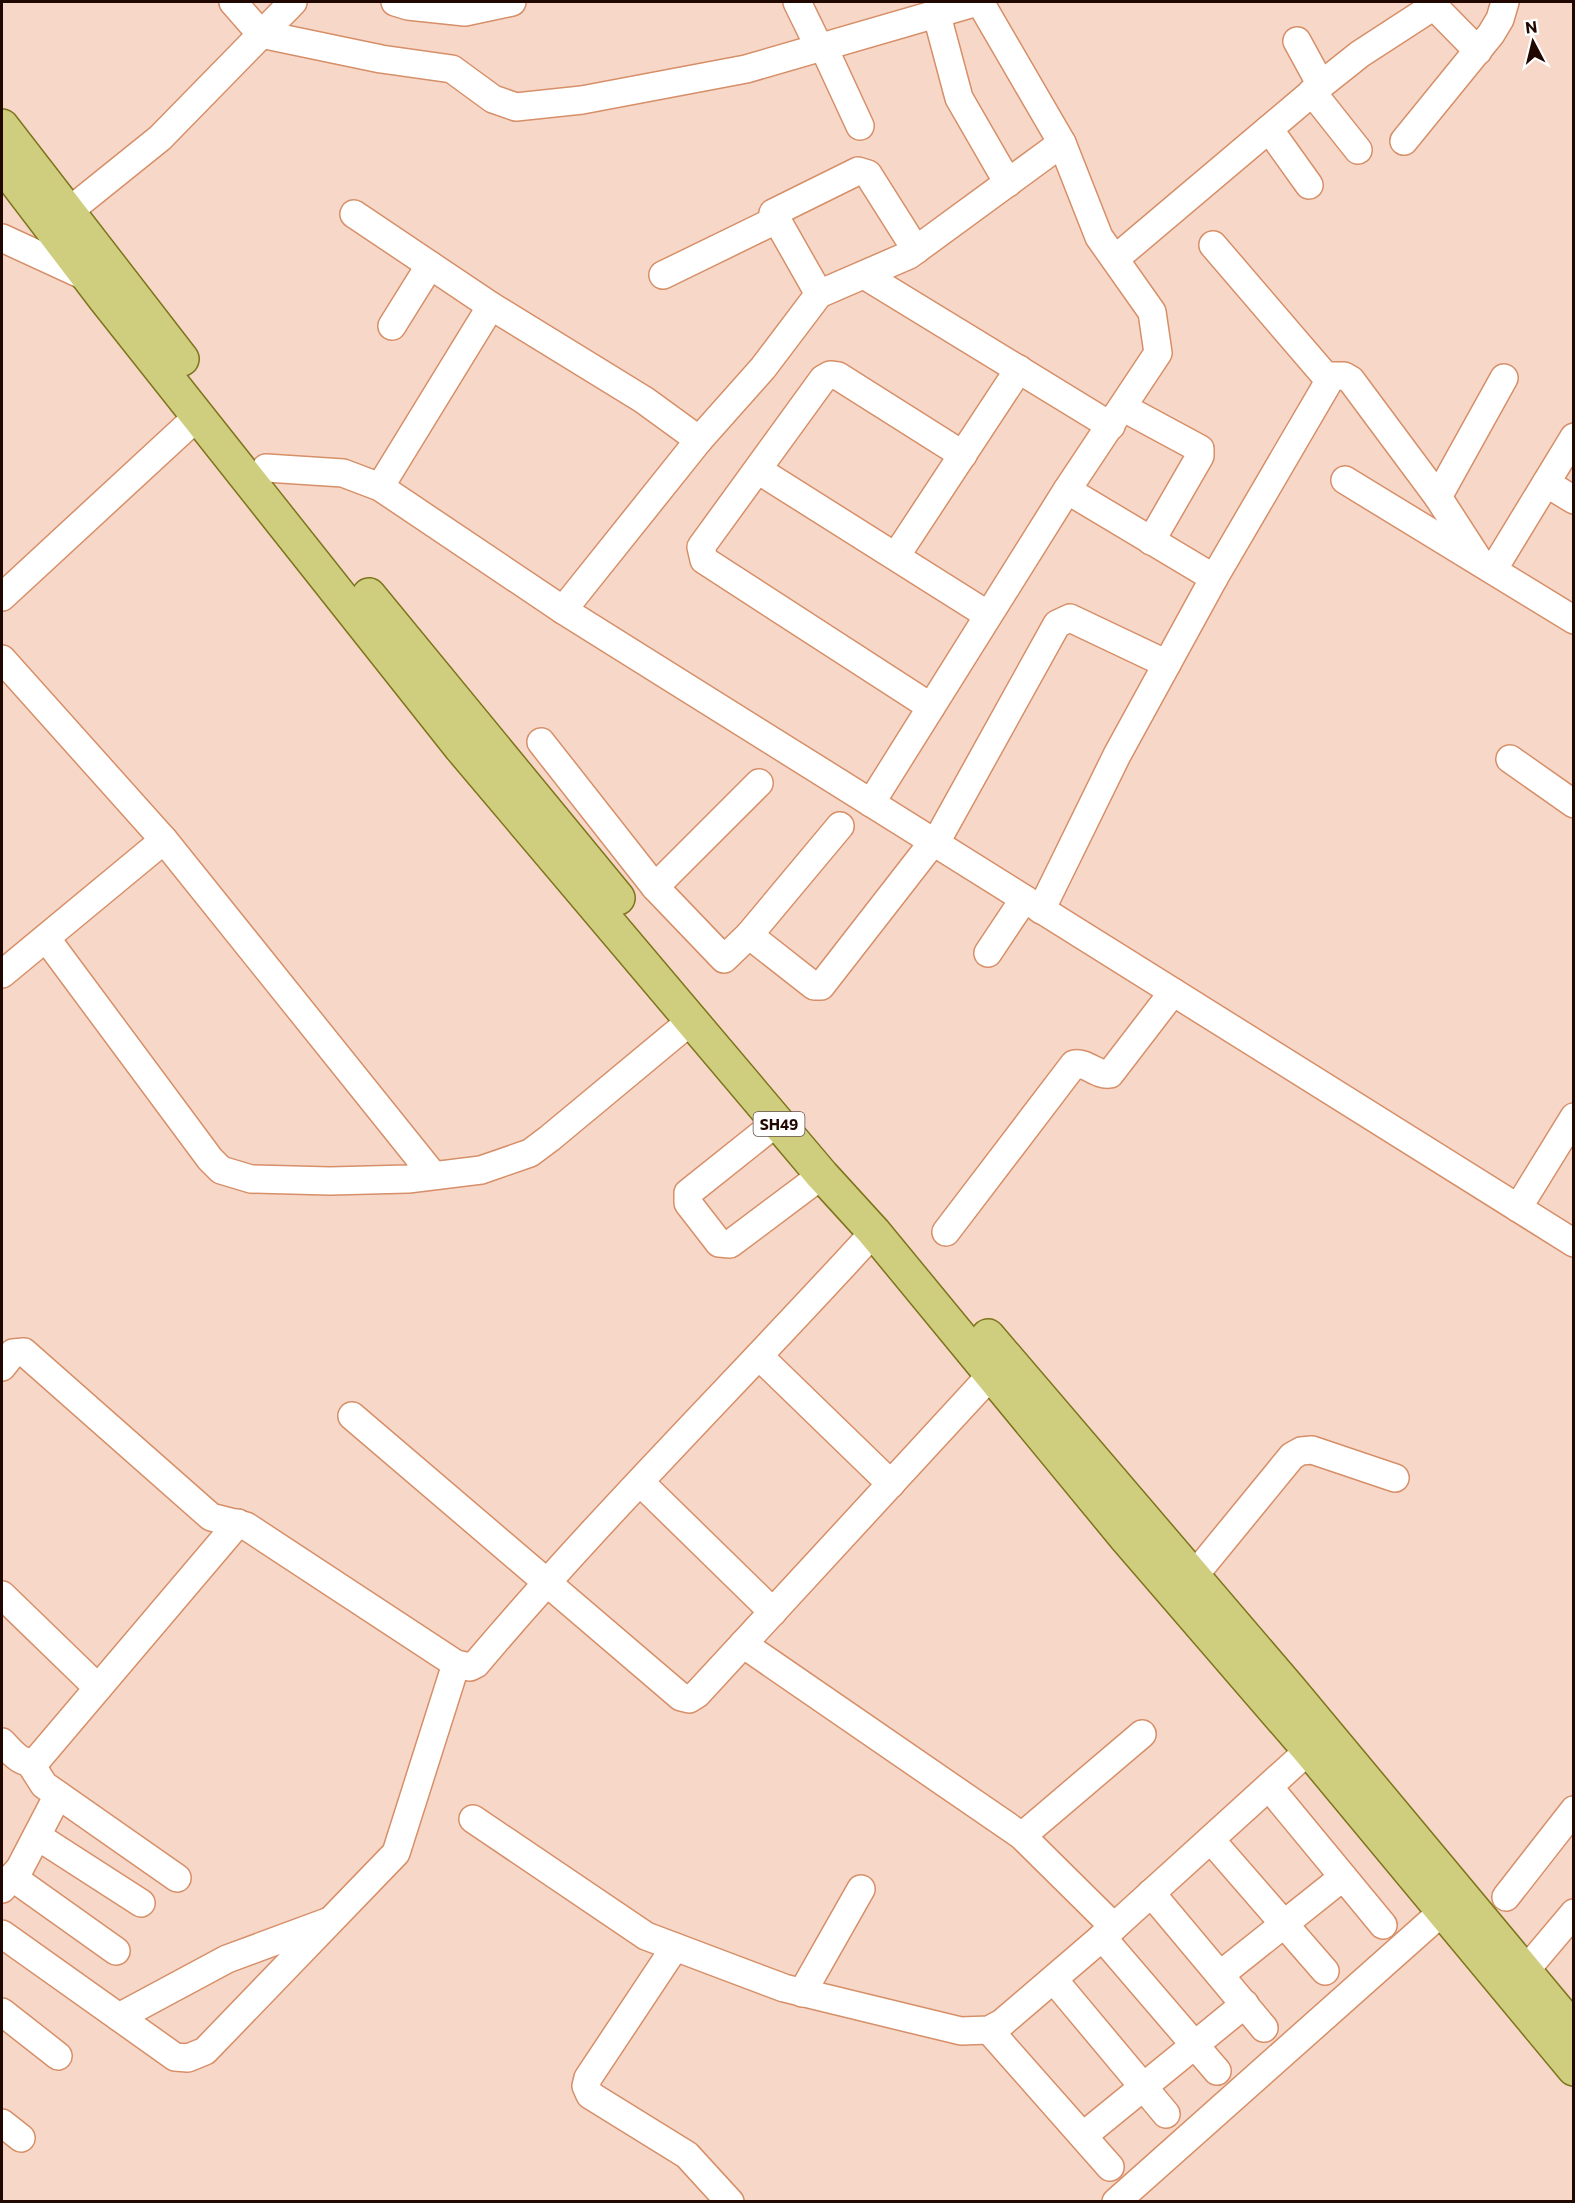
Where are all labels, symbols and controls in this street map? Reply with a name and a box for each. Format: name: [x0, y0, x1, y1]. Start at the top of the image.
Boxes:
north arrow: [1503, 12, 1563, 72]
text: N: [1524, 16, 1538, 37]
road number: SH49: [754, 1112, 804, 1136]

